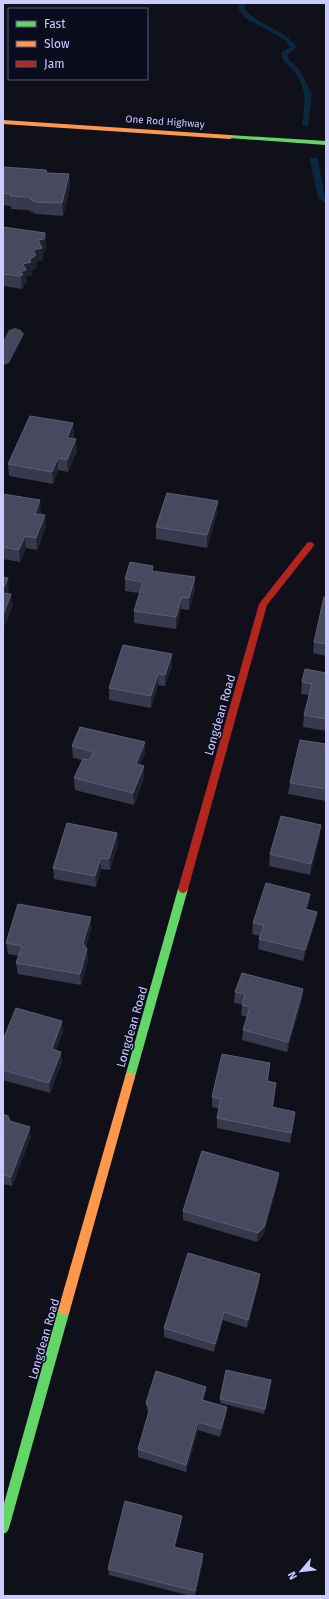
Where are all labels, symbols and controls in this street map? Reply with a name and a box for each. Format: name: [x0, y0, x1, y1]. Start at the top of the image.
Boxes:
legend: [8, 8, 148, 80]
text: Fast: [44, 17, 66, 31]
text: Slow: [44, 37, 70, 51]
text: Jam: [44, 57, 64, 71]
street label: One Rod Highway: [125, 113, 205, 131]
street label: Longdean Road: [202, 673, 238, 757]
street label: Longdean Road: [114, 985, 150, 1069]
street label: Longdean Road: [26, 1297, 62, 1381]
north arrow: [281, 1551, 321, 1591]
text: N: [285, 1569, 300, 1582]

